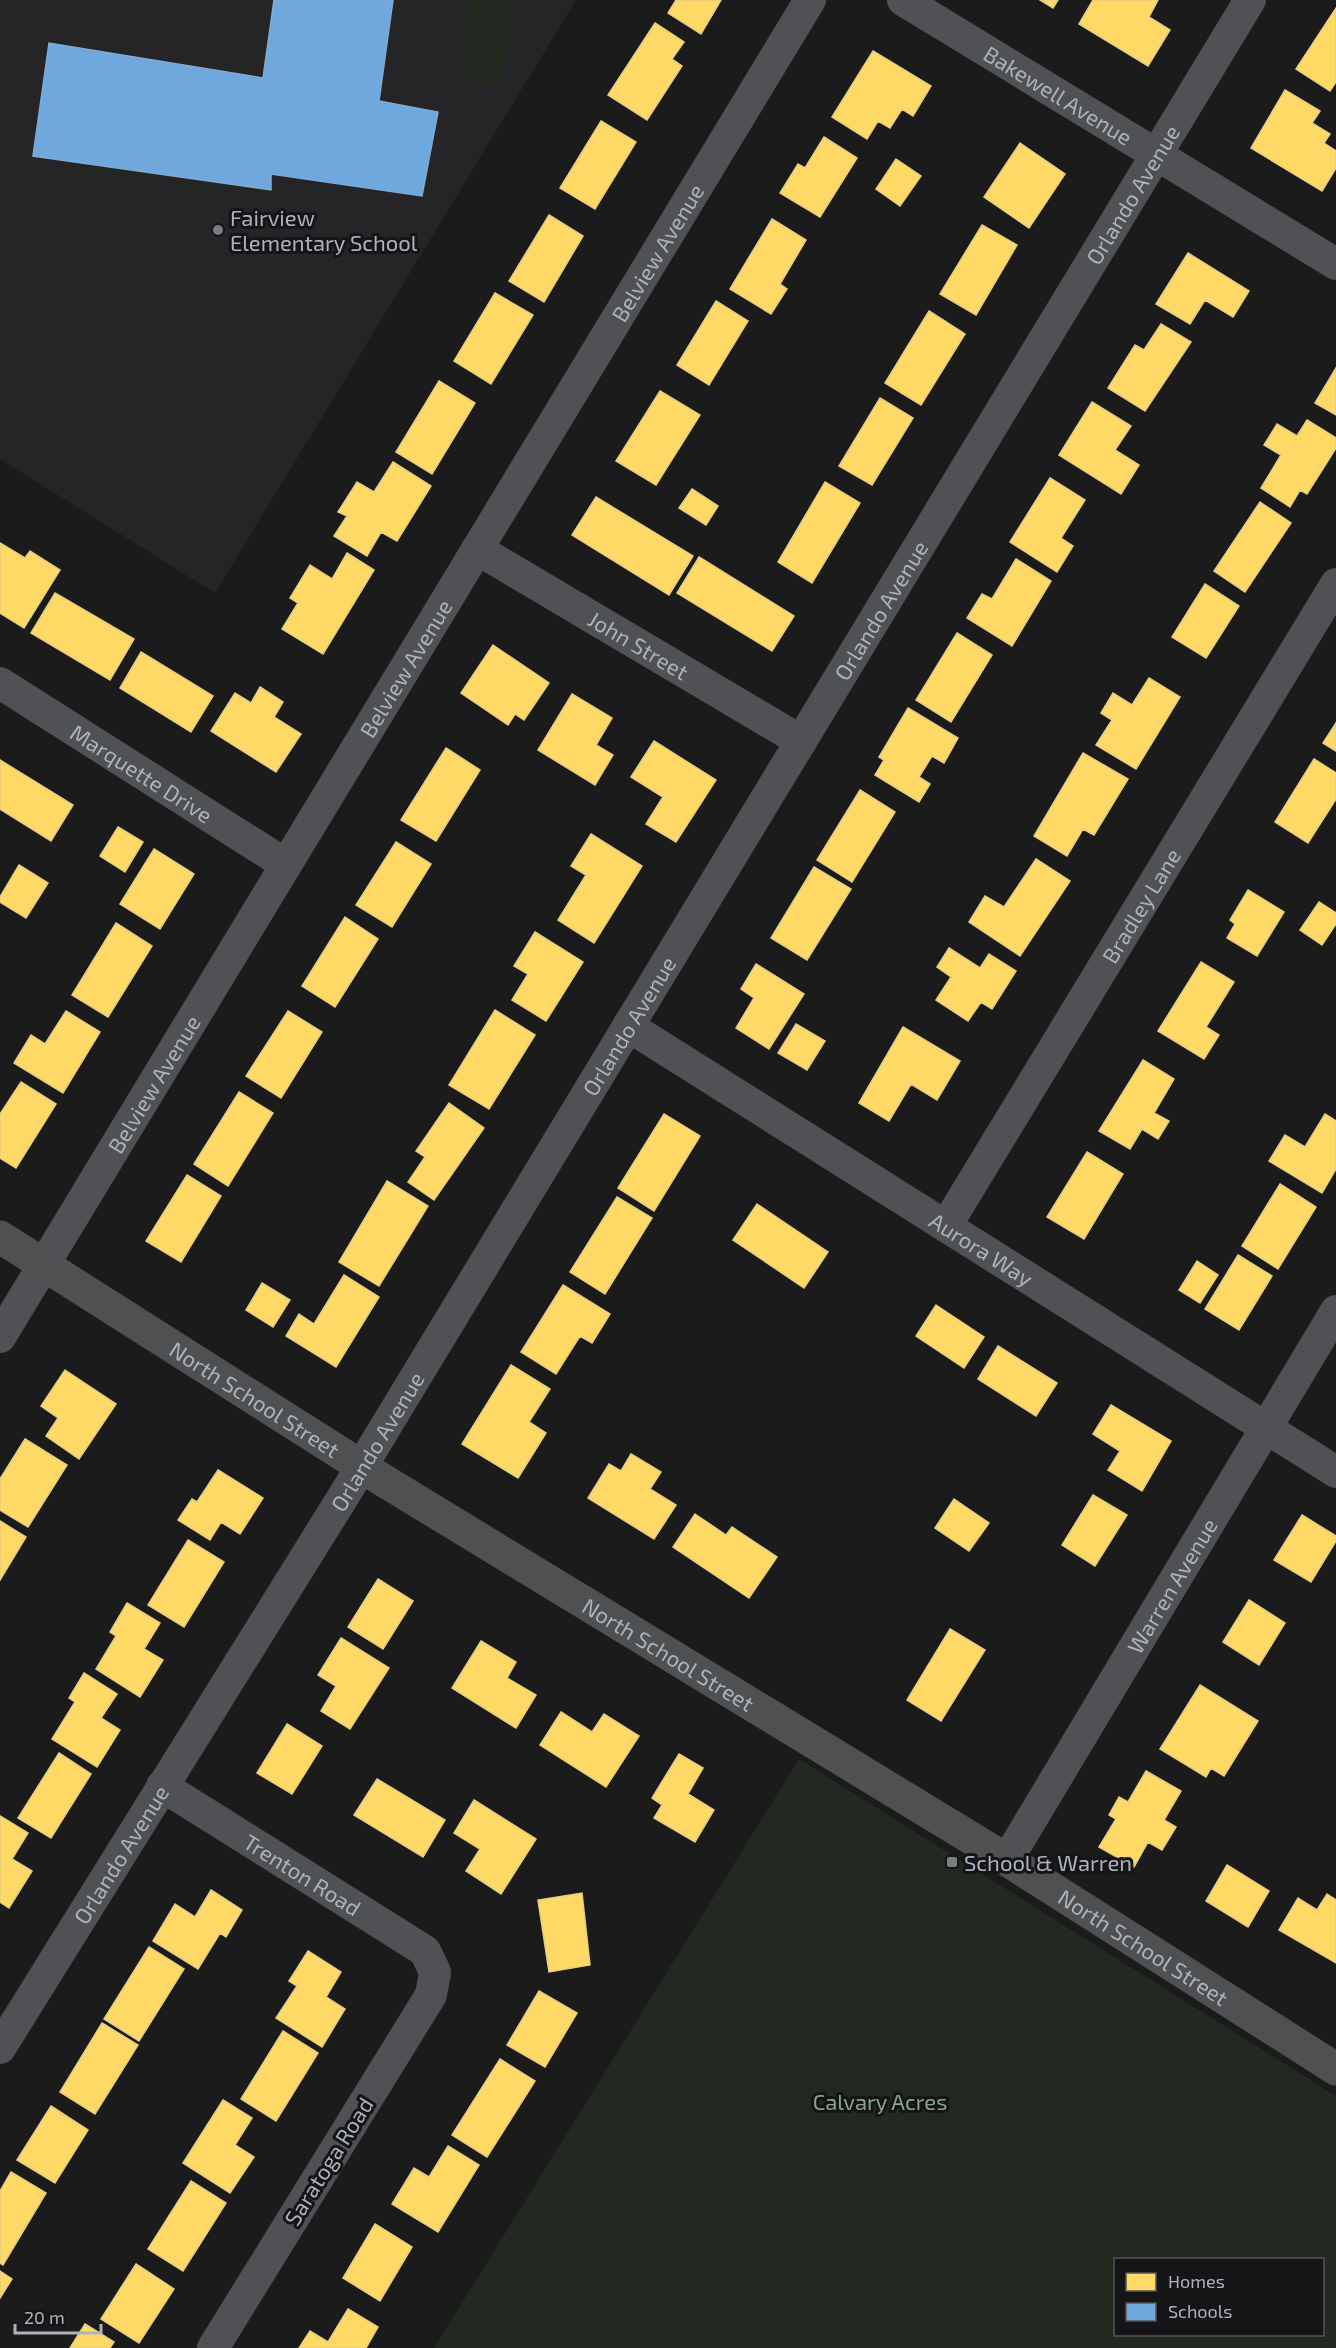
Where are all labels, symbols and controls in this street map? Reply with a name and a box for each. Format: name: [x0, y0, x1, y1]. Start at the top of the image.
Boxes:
street label: Bakewell Avenue: [979, 40, 1137, 150]
street label: Orlando Avenue: [1080, 120, 1184, 269]
street label: Belview Avenue: [605, 179, 709, 326]
place label: Fairview Elementary School: [230, 204, 418, 255]
marker: Fairview Elementary School: [211, 223, 225, 237]
street label: Orlando Avenue: [828, 536, 932, 685]
street label: Belview Avenue: [354, 595, 457, 742]
street label: John Street: [584, 605, 693, 684]
street label: Marquette Drive: [66, 718, 217, 828]
street label: Bradley Lane: [1096, 843, 1185, 968]
street label: Orlando Avenue: [576, 951, 681, 1100]
street label: Belview Avenue: [102, 1010, 205, 1157]
street label: Aurora Way: [925, 1207, 1038, 1291]
street label: North School Street: [165, 1335, 345, 1462]
street label: Orlando Avenue: [324, 1367, 429, 1516]
street label: Warren Avenue: [1121, 1513, 1222, 1658]
street label: North School Street: [578, 1592, 759, 1716]
street label: Orlando Avenue: [68, 1780, 173, 1928]
street label: Trenton Road: [239, 1828, 366, 1921]
place label: School & Warren: [964, 1849, 1132, 1875]
marker: School & Warren: [945, 1855, 959, 1869]
street label: North School Street: [1054, 1883, 1233, 2010]
park label: Calvary Acres: [813, 2088, 947, 2114]
street label: Saratoga Road: [278, 2092, 378, 2230]
legend: [1114, 2258, 1324, 2336]
text: Homes: [1168, 2270, 1225, 2292]
scale bar: [15, 2297, 100, 2335]
text: Schools: [1168, 2300, 1232, 2322]
text: 20 m: [24, 2306, 65, 2328]

